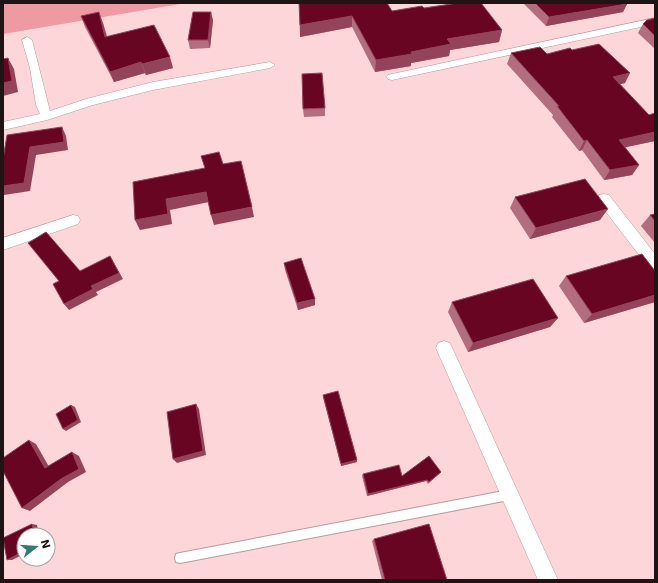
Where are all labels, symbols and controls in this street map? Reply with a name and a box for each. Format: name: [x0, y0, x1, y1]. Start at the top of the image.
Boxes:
north arrow: [16, 527, 56, 567]
text: N: [38, 538, 53, 551]

